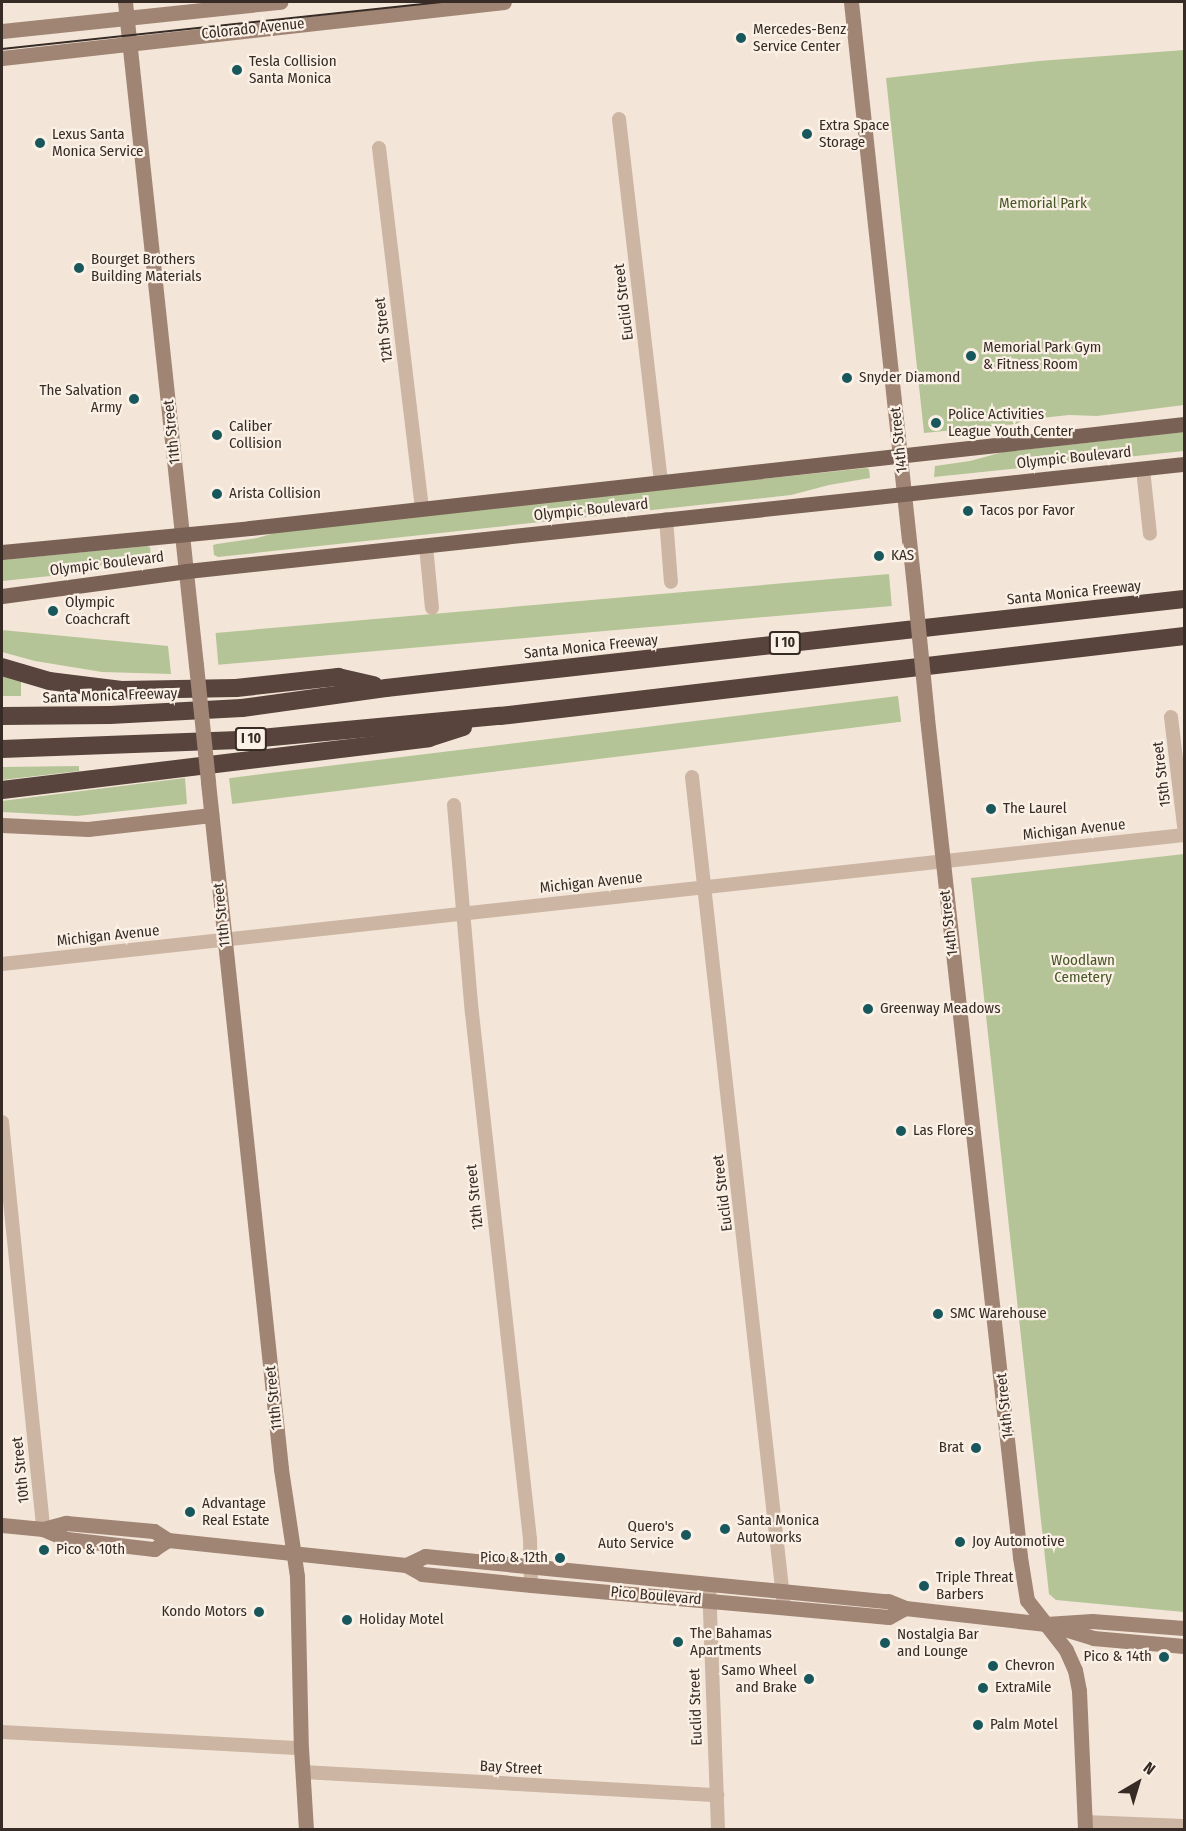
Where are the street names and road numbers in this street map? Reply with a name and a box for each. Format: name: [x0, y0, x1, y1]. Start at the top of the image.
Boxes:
street label: Colorado Avenue: [201, 15, 305, 43]
street label: Euclid Street: [610, 263, 638, 341]
street label: 12th Street: [371, 296, 397, 364]
street label: 11th Street: [160, 399, 184, 465]
street label: 14th Street: [887, 406, 911, 474]
street label: Olympic Boulevard: [1016, 443, 1132, 473]
street label: Olympic Boulevard: [533, 495, 649, 525]
street label: Olympic Boulevard: [49, 548, 165, 580]
street label: Santa Monica Freeway: [1006, 577, 1142, 609]
street label: Santa Monica Freeway: [523, 631, 659, 663]
road number: I 10: [768, 632, 802, 654]
street label: Santa Monica Freeway: [42, 685, 178, 707]
road number: I 10: [234, 728, 268, 750]
street label: 15th Street: [1149, 740, 1175, 808]
street label: Michigan Avenue: [1022, 816, 1126, 844]
street label: Michigan Avenue: [539, 869, 643, 897]
street label: 11th Street: [210, 882, 234, 948]
street label: 14th Street: [936, 889, 962, 957]
street label: Michigan Avenue: [56, 922, 160, 950]
street label: Euclid Street: [709, 1154, 737, 1232]
street label: 12th Street: [463, 1163, 487, 1231]
street label: 11th Street: [262, 1365, 286, 1431]
street label: 14th Street: [993, 1372, 1017, 1440]
street label: 10th Street: [9, 1436, 33, 1504]
street label: Pico Boulevard: [610, 1583, 702, 1609]
street label: Euclid Street: [686, 1668, 706, 1746]
street label: Bay Street: [479, 1757, 543, 1779]

